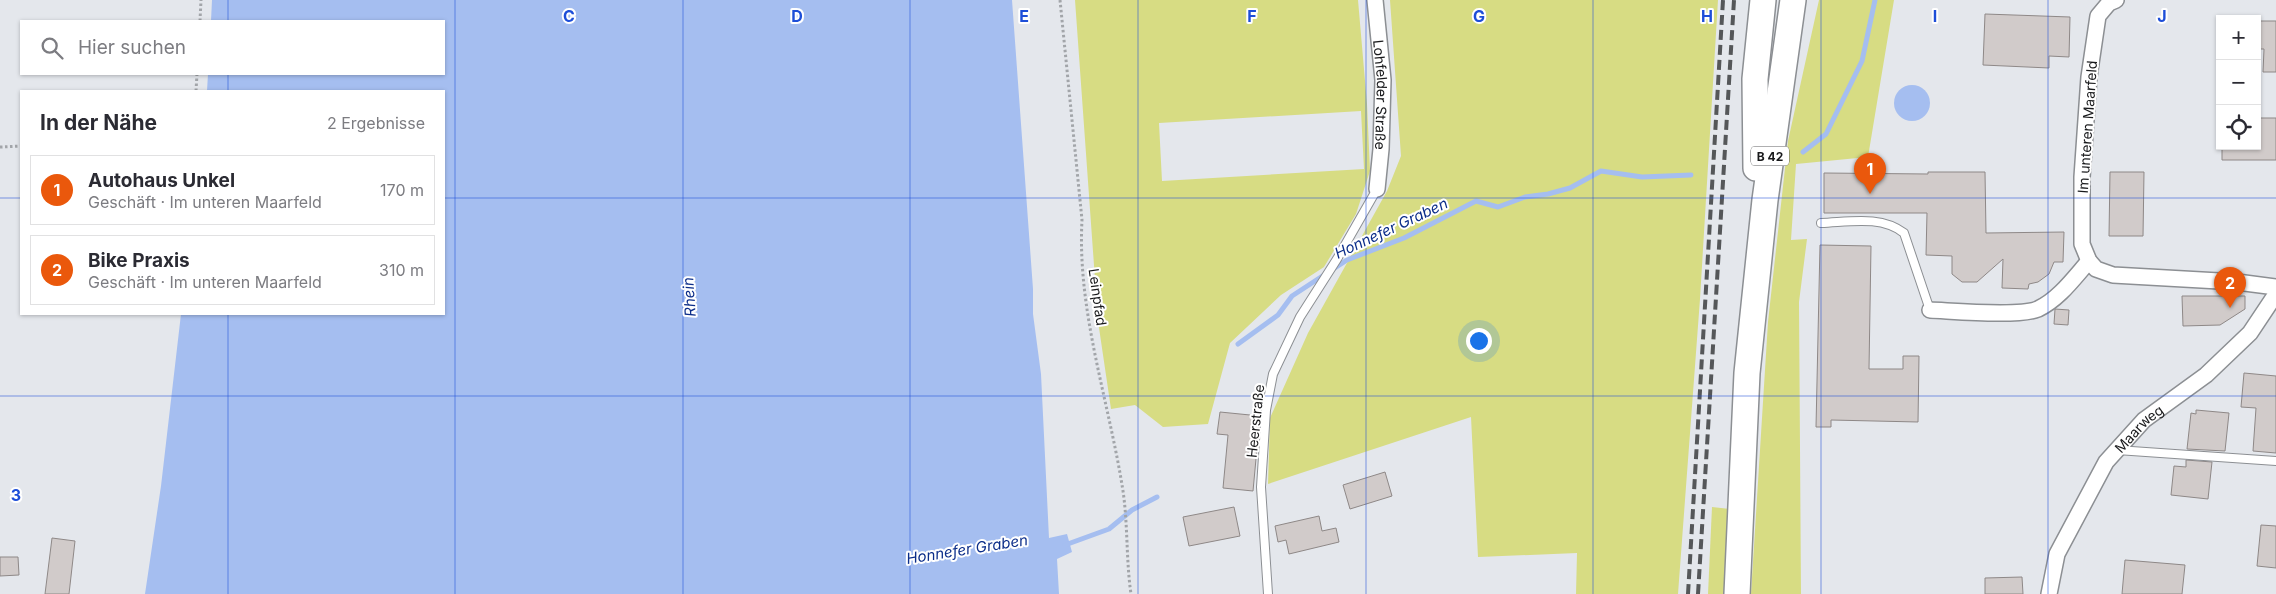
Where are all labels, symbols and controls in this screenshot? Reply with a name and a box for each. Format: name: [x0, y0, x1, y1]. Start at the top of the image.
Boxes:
text: C: [563, 6, 575, 26]
text: D: [791, 6, 803, 26]
text: E: [1019, 6, 1029, 26]
text: F: [1247, 6, 1257, 26]
text: G: [1473, 6, 1485, 26]
text: H: [1701, 6, 1713, 26]
text: I: [1933, 6, 1937, 26]
text: J: [2157, 6, 2167, 26]
map controls: [2216, 15, 2261, 150]
button: +: [2216, 15, 2261, 60]
search box: [20, 20, 445, 75]
icon: search: [38, 34, 66, 62]
text: Hier suchen: [78, 36, 186, 59]
street label: Lohfelder Straße: [1370, 39, 1391, 150]
street label: Im unteren Maarfeld: [2074, 60, 2100, 194]
button: −: [2216, 60, 2261, 105]
button: locate: [2216, 105, 2261, 150]
text: In der Nähe: [40, 110, 157, 135]
text: 2 Ergebnisse: [327, 113, 425, 133]
road number: B 42: [1751, 146, 1789, 166]
pin: 1: [1854, 153, 1886, 194]
text: Autohaus Unkel: [88, 169, 235, 192]
text: 1: [54, 180, 60, 200]
text: 170 m: [380, 180, 424, 200]
text: Geschäft · Im unteren Maarfeld: [88, 192, 322, 212]
water label: Honnefer Graben: [1331, 193, 1451, 263]
text: Bike Praxis: [88, 249, 190, 272]
text: 2: [52, 260, 62, 280]
text: 310 m: [379, 260, 424, 280]
street label: Leinpfad: [1086, 267, 1110, 327]
pin: 2: [2214, 267, 2246, 308]
text: Geschäft · Im unteren Maarfeld: [88, 272, 322, 292]
water label: Rhein: [678, 276, 700, 317]
your location: [1466, 328, 1492, 354]
street label: Heerstraße: [1243, 383, 1267, 459]
street label: Maarweg: [2110, 401, 2166, 456]
text: 3: [11, 485, 21, 505]
water label: Honnefer Graben: [905, 530, 1029, 568]

